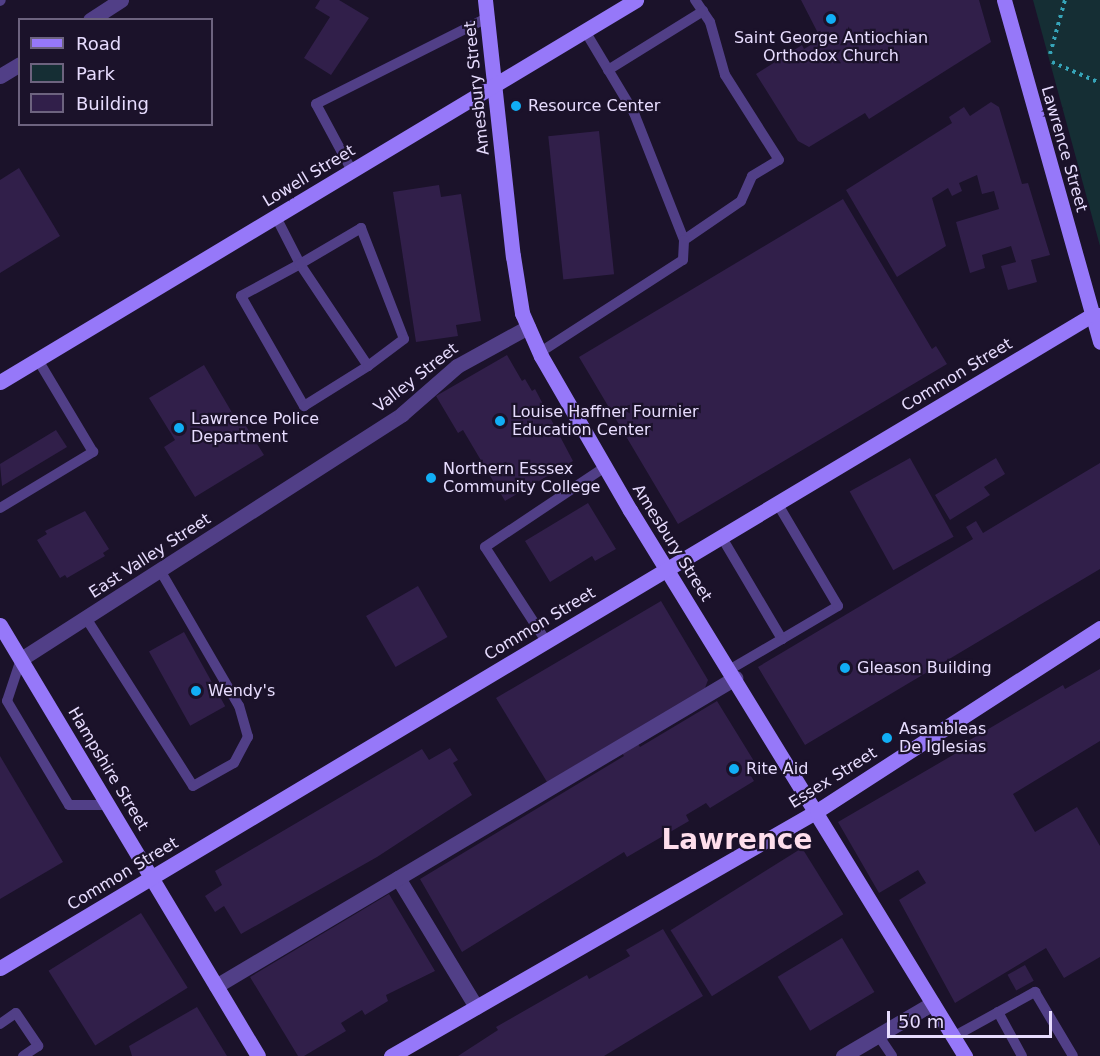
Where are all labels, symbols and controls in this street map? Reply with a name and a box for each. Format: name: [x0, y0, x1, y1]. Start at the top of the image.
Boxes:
marker: Saint George Antiochian Orthodox Church: [824, 12, 838, 26]
legend: [18, 18, 213, 126]
street label: Amesbury Street: [460, 20, 494, 156]
place label: Saint George Antiochian Orthodox Church: [734, 28, 928, 66]
text: Road: [76, 33, 121, 54]
text: Park: [76, 63, 115, 84]
street label: Lawrence Street: [1037, 84, 1091, 214]
text: Building: [76, 93, 149, 114]
place label: Resource Center: [528, 96, 660, 116]
marker: Resource Center: [509, 99, 523, 113]
street label: Lowell Street: [260, 141, 358, 211]
street label: Common Street: [898, 334, 1016, 416]
street label: Valley Street: [370, 339, 462, 417]
place label: Louise Haffner Fournier Education Center: [512, 402, 699, 440]
place label: Lawrence Police Department: [191, 409, 319, 447]
marker: Louise Haffner Fournier Education Center: [493, 414, 507, 428]
marker: Lawrence Police Department: [172, 421, 186, 435]
place label: Northern Esssex Community College: [443, 459, 600, 497]
marker: Northern Esssex Community College: [424, 471, 438, 485]
street label: Amesbury Street: [628, 481, 716, 605]
street label: East Valley Street: [86, 510, 214, 602]
street label: Common Street: [481, 583, 599, 665]
place label: Gleason Building: [857, 658, 992, 678]
marker: Gleason Building: [838, 661, 852, 675]
place label: Wendy's: [208, 681, 275, 701]
marker: Wendy's: [189, 684, 203, 698]
street label: Hampshire Street: [64, 704, 152, 834]
place label: Asambleas De Iglesias: [899, 719, 986, 757]
marker: Asambleas De Iglesias: [880, 731, 894, 745]
street label: Essex Street: [786, 743, 880, 813]
place label: Rite Aid: [746, 759, 808, 779]
marker: Rite Aid: [727, 762, 741, 776]
district label: Lawrence: [662, 823, 812, 857]
street label: Common Street: [64, 833, 182, 915]
scale bar: [890, 999, 1055, 1037]
text: 50 m: [898, 1011, 944, 1032]

